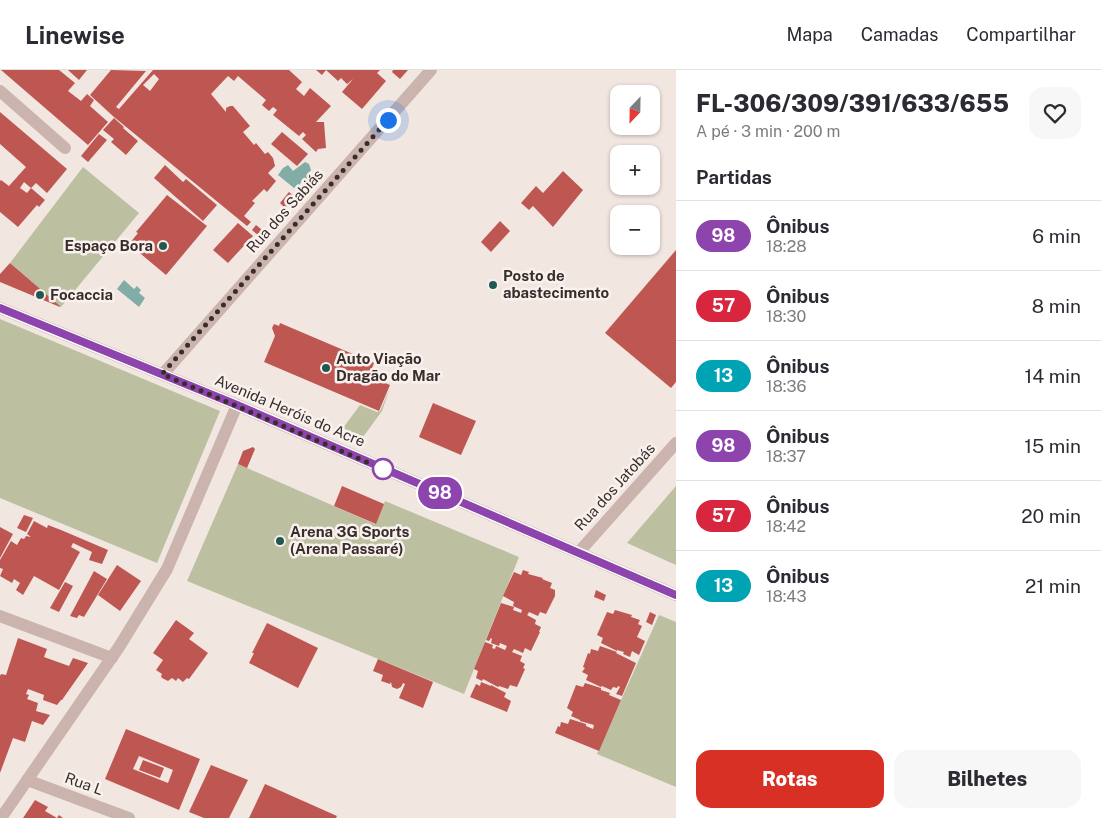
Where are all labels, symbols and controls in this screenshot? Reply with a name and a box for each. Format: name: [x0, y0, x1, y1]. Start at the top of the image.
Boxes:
text: Linewise: [25, 21, 125, 49]
text: Mapa: [786, 24, 833, 45]
text: Camadas: [861, 24, 938, 45]
text: Compartilhar: [966, 24, 1076, 45]
north arrow: [610, 85, 660, 135]
map controls: [610, 85, 660, 255]
button: heart: [1029, 87, 1081, 139]
text: FL-306/309/391/633/655: [696, 89, 1009, 117]
your location: [376, 108, 401, 133]
text: A pé · 3 min · 200 m: [696, 122, 840, 141]
button: +: [610, 145, 660, 195]
street label: Rua dos Sabiás: [243, 166, 326, 256]
text: Partidas: [696, 166, 772, 188]
button: −: [610, 205, 660, 255]
text: Ônibus: [766, 215, 829, 237]
text: 98: [712, 225, 735, 246]
text: 6 min: [1032, 225, 1081, 247]
place label: Espaço Bora: [64, 237, 153, 254]
text: 18:28: [766, 237, 807, 256]
marker: Espaço Bora: [157, 240, 169, 252]
place label: Posto de abastecimento: [503, 267, 609, 301]
marker: Posto de abastecimento: [487, 279, 499, 291]
text: Ônibus: [766, 285, 829, 307]
place label: Focaccia: [50, 286, 113, 303]
marker: Focaccia: [34, 289, 46, 301]
text: 57: [712, 295, 735, 316]
text: 8 min: [1032, 295, 1081, 317]
text: 18:30: [766, 307, 806, 326]
place label: Auto Viação Dragão do Mar: [336, 350, 440, 384]
text: Ônibus: [766, 355, 829, 377]
marker: Auto Viação Dragão do Mar: [320, 362, 332, 374]
text: 13: [714, 365, 733, 386]
text: 14 min: [1024, 365, 1081, 387]
street label: Avenida Heróis do Acre: [213, 371, 368, 450]
text: 18:36: [766, 377, 806, 396]
text: Ônibus: [766, 425, 829, 447]
text: 98: [712, 435, 735, 456]
text: 15 min: [1024, 435, 1081, 457]
street label: Rua dos Jatobás: [571, 440, 658, 534]
text: 18:37: [766, 447, 806, 466]
unlabelled marker: [372, 458, 394, 480]
line badge: 98: [418, 477, 462, 509]
text: 98: [428, 482, 452, 503]
text: Ônibus: [766, 495, 829, 517]
text: 57: [712, 505, 735, 526]
text: 20 min: [1021, 505, 1081, 527]
text: 18:42: [766, 517, 806, 536]
place label: Arena 3G Sports (Arena Passaré): [290, 523, 410, 557]
marker: Arena 3G Sports (Arena Passaré): [274, 535, 286, 547]
text: Ônibus: [766, 565, 829, 587]
text: 13: [714, 575, 733, 596]
text: 21 min: [1025, 575, 1081, 597]
text: 18:43: [766, 587, 807, 606]
button: Rotas: [696, 750, 884, 808]
button: Bilhetes: [894, 750, 1081, 808]
street label: Rua L: [63, 769, 106, 798]

